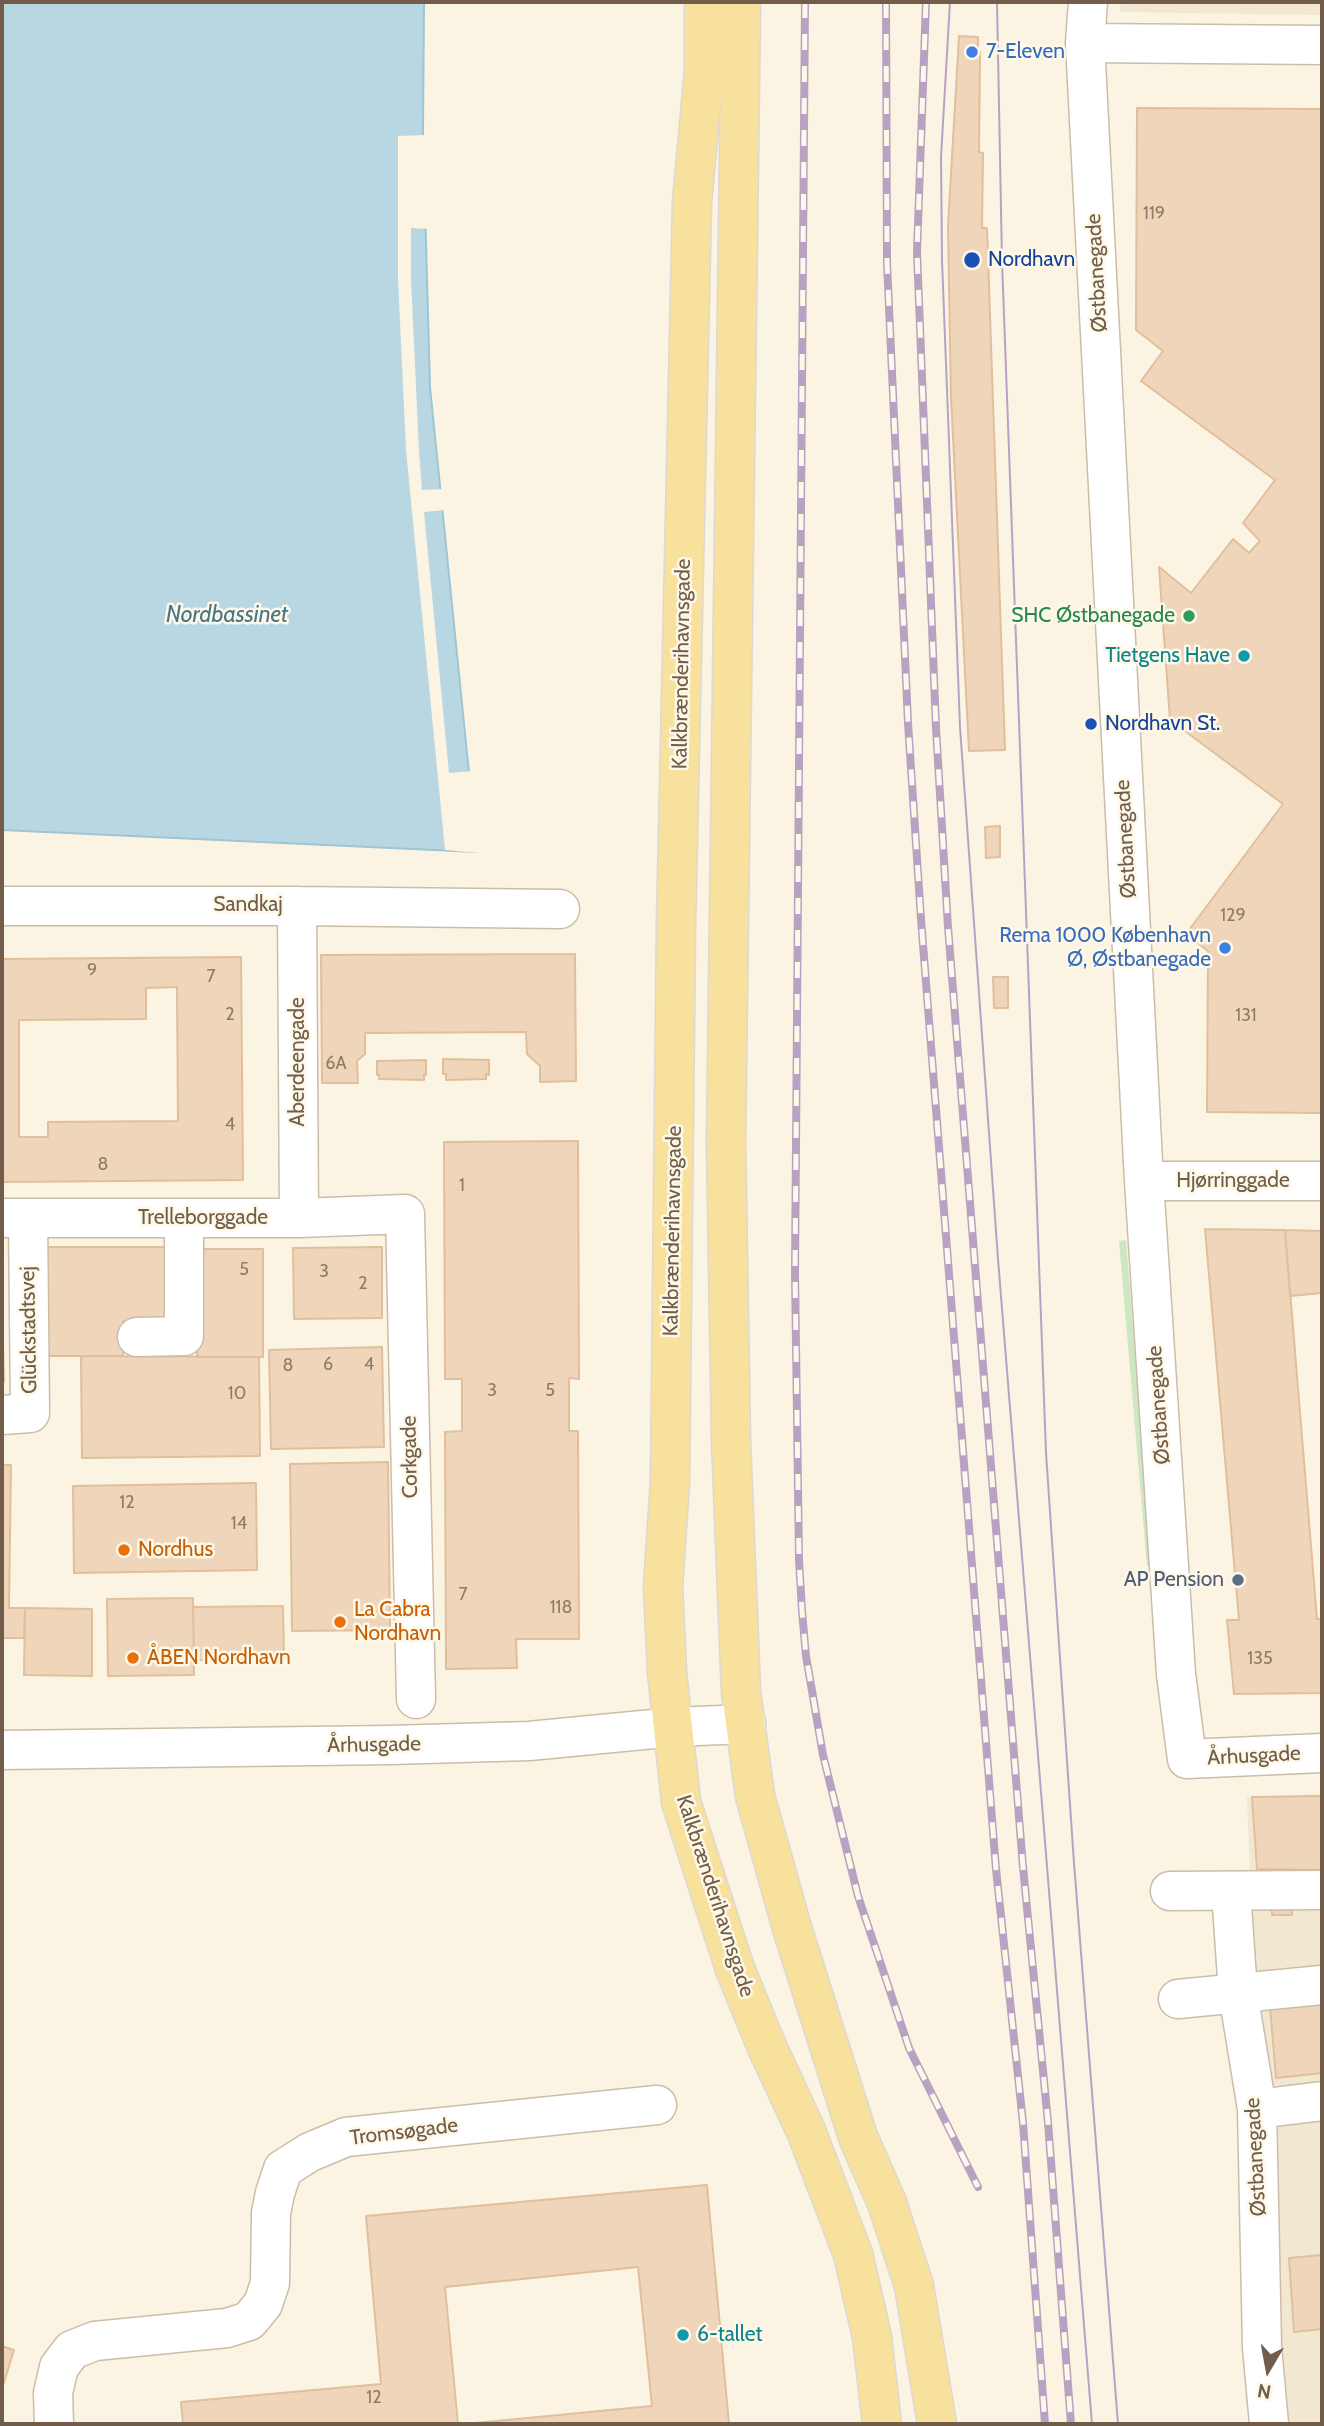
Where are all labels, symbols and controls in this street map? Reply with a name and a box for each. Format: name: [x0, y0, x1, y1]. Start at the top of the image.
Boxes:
place label: 7-Eleven: [986, 39, 1065, 65]
marker: 7-Eleven: [964, 44, 980, 60]
house number: 119: [1143, 203, 1165, 225]
street label: Østbanegade: [1081, 213, 1113, 333]
place label: Nordhavn: [988, 247, 1075, 273]
marker: Nordhavn: [962, 250, 982, 270]
street label: Kalkbrænderihavnsgade: [668, 558, 696, 770]
water label: Nordbassinet: [166, 601, 288, 629]
place label: SHC Østbanegade: [1011, 603, 1175, 629]
marker: SHC Østbanegade: [1181, 608, 1197, 624]
place label: Tietgens Have: [1105, 643, 1230, 669]
marker: Tietgens Have: [1236, 648, 1252, 664]
place label: Nordhavn St.: [1105, 711, 1220, 737]
marker: Nordhavn St.: [1083, 716, 1099, 732]
street label: Østbanegade: [1110, 779, 1142, 899]
street label: Sandkaj: [213, 892, 283, 918]
house number: 129: [1220, 905, 1246, 927]
place label: Rema 1000 København Ø, Østbanegade: [999, 923, 1211, 973]
marker: Rema 1000 København Ø, Østbanegade: [1217, 940, 1233, 956]
house number: 9: [87, 960, 97, 982]
house number: 7: [206, 966, 216, 988]
street label: Aberdeengade: [285, 997, 311, 1127]
house number: 2: [225, 1004, 235, 1026]
house number: 131: [1235, 1005, 1257, 1027]
house number: 6A: [325, 1053, 347, 1075]
house number: 4: [225, 1114, 235, 1136]
street label: Kalkbrænderihavnsgade: [659, 1125, 687, 1337]
house number: 8: [98, 1154, 108, 1176]
street label: Hjørringgade: [1176, 1168, 1290, 1194]
house number: 1: [459, 1175, 465, 1197]
street label: Trelleborggade: [138, 1205, 268, 1231]
house number: 5: [239, 1259, 249, 1281]
house number: 3: [319, 1261, 329, 1283]
street label: Glückstadtsvej: [15, 1266, 43, 1394]
house number: 2: [358, 1273, 368, 1295]
street label: Østbanegade: [1142, 1345, 1176, 1465]
house number: 6: [323, 1354, 333, 1376]
house number: 4: [364, 1354, 374, 1376]
house number: 8: [283, 1355, 293, 1377]
house number: 3: [487, 1380, 497, 1402]
house number: 5: [545, 1380, 555, 1402]
house number: 10: [228, 1383, 246, 1405]
street label: Corkgade: [397, 1415, 423, 1499]
house number: 12: [119, 1492, 135, 1514]
house number: 14: [231, 1513, 247, 1535]
place label: Nordhus: [138, 1537, 213, 1563]
marker: Nordhus: [116, 1542, 132, 1558]
place label: AP Pension: [1124, 1567, 1224, 1593]
marker: AP Pension: [1230, 1572, 1246, 1588]
house number: 7: [458, 1584, 468, 1606]
place label: La Cabra Nordhavn: [354, 1597, 441, 1647]
house number: 118: [550, 1597, 572, 1619]
marker: La Cabra Nordhavn: [332, 1614, 348, 1630]
place label: ÅBEN Nordhavn: [147, 1645, 291, 1671]
house number: 135: [1247, 1648, 1273, 1670]
marker: ÅBEN Nordhavn: [125, 1650, 141, 1666]
street label: Århusgade: [327, 1732, 421, 1758]
street label: Århusgade: [1207, 1741, 1301, 1771]
street label: Kalkbrænderihavnsgade: [670, 1792, 760, 2000]
street label: Østbanegade: [1240, 2097, 1272, 2217]
street label: Tromsøgade: [348, 2113, 460, 2151]
place label: 6-tallet: [697, 2322, 762, 2348]
marker: 6-tallet: [675, 2327, 691, 2343]
north arrow: [1233, 2335, 1303, 2405]
text: N: [1256, 2379, 1273, 2404]
house number: 12: [366, 2387, 382, 2409]

